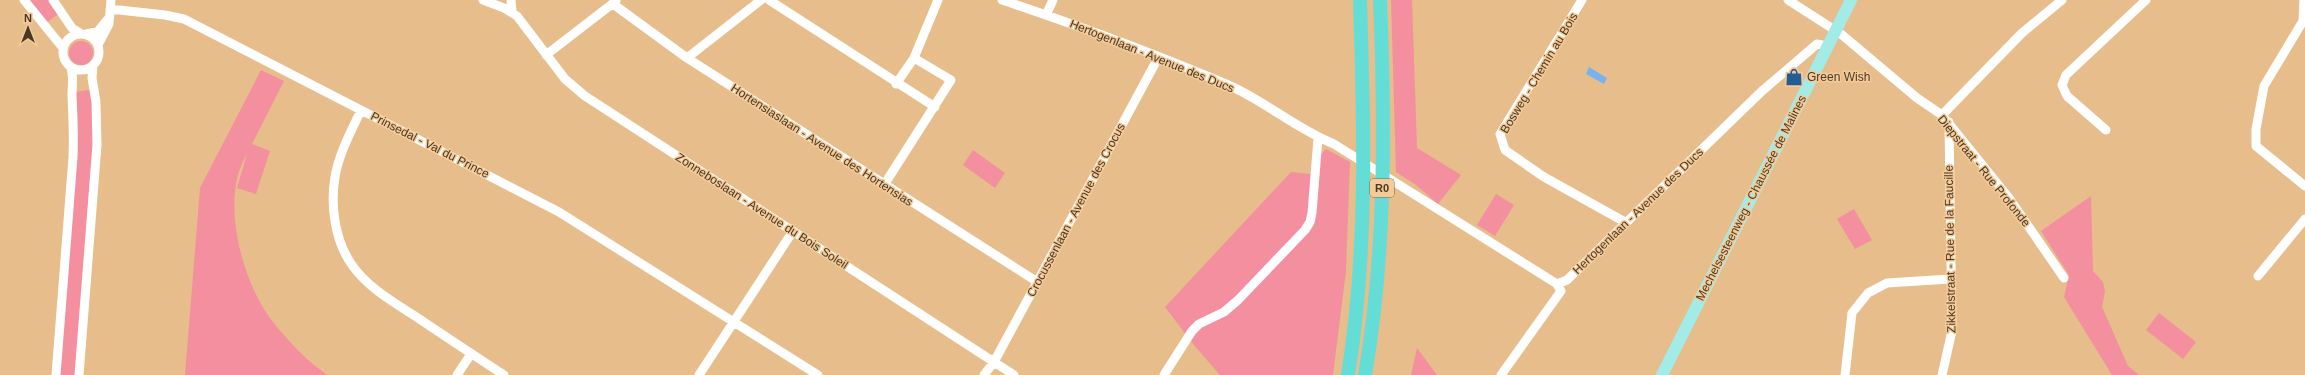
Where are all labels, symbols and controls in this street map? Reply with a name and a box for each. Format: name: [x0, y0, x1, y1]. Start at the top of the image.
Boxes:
north arrow: [8, 8, 48, 48]
street label: Bosweg - Chemin au Bois: [1497, 10, 1581, 136]
text: N: [24, 12, 32, 24]
street label: Hertogenlaan - Avenue des Ducs: [1068, 17, 1236, 95]
shop icon: Green Wish: [1784, 67, 1804, 87]
place label: Green Wish: [1807, 70, 1870, 84]
street label: Hortensiaslaan - Avenue des Hortensias: [728, 81, 916, 209]
street label: Mechelsesteenweg - Chaussée de Malines: [1693, 93, 1809, 303]
street label: Prinsedal - Val du Prince: [368, 109, 492, 181]
street label: Diepstraat - Rue Profonde: [1935, 112, 2034, 230]
street label: Crocussenlaan - Avenue des Crocus: [1024, 121, 1128, 299]
street label: Hertogenlaan - Avenue des Ducs: [1570, 145, 1706, 277]
street label: Zonneboslaan - Avenue du Bois Soleil: [673, 150, 851, 272]
street label: Zikkelstraat - Rue de la Faucille: [1942, 165, 1958, 333]
road number: R0: [1370, 179, 1394, 197]

